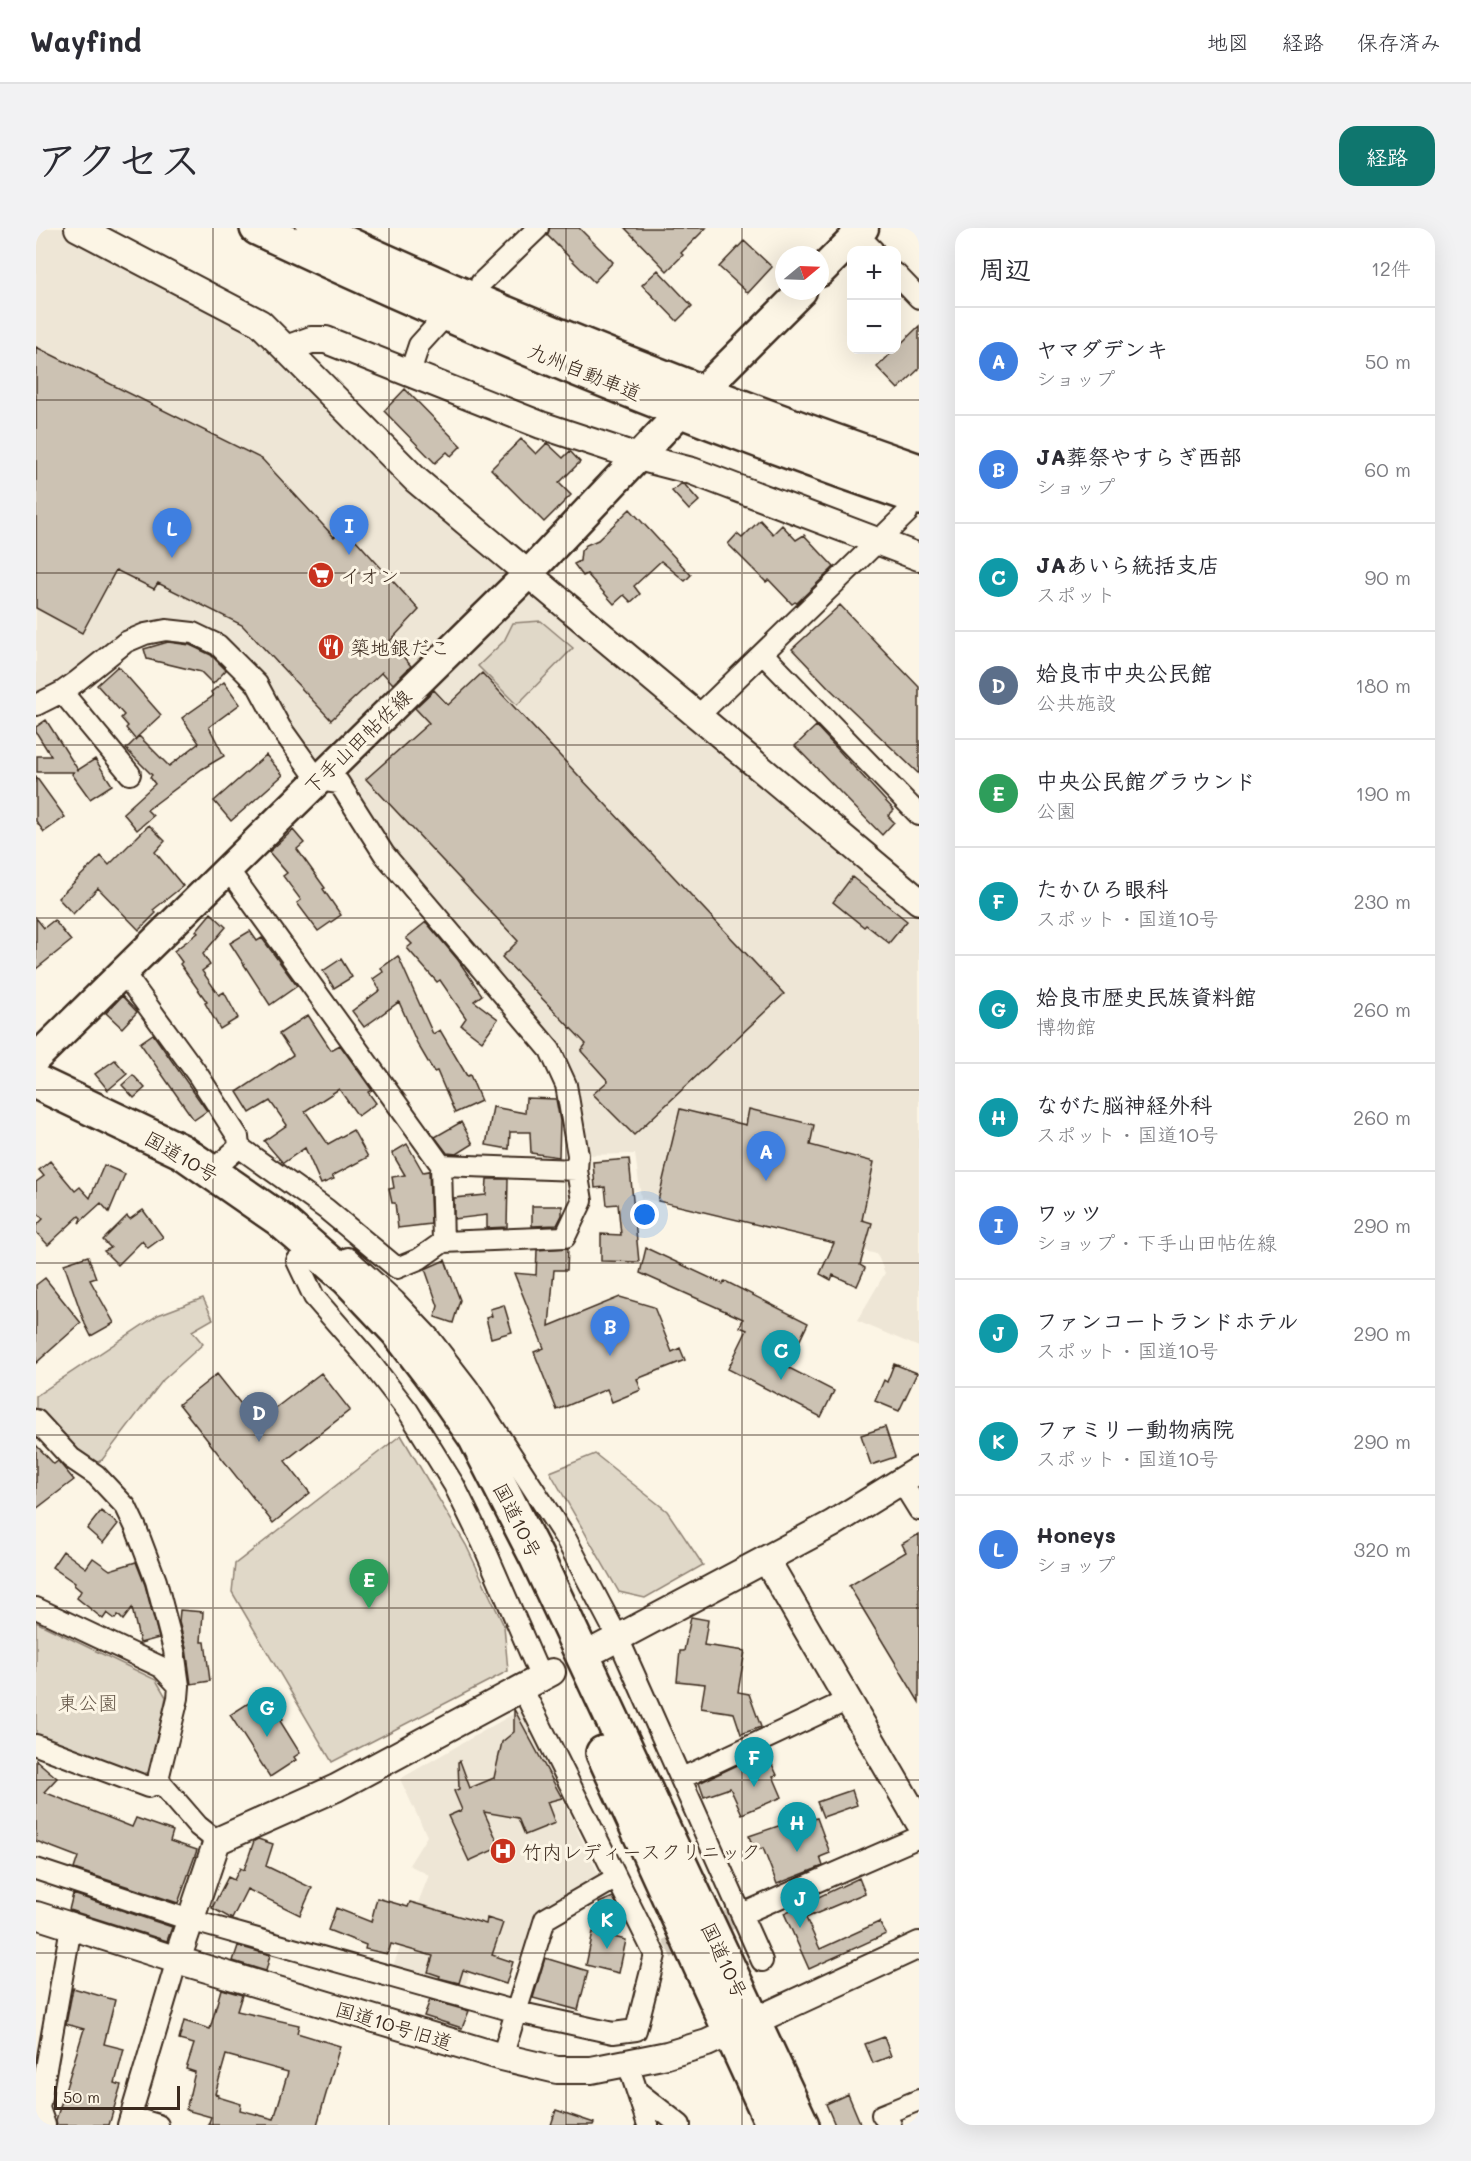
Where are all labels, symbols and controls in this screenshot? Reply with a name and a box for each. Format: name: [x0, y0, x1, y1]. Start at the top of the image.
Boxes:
text: Wayfind: [30, 23, 141, 59]
text: 地図: [1207, 28, 1249, 55]
text: 経路: [1282, 28, 1324, 55]
text: 保存済み: [1357, 28, 1441, 55]
button: 経路: [1339, 126, 1435, 186]
text: アクセス: [36, 131, 201, 186]
north arrow: [775, 246, 829, 300]
map controls: [847, 246, 901, 354]
button: +: [847, 246, 901, 300]
text: 周辺: [979, 252, 1031, 286]
text: 12件: [1371, 255, 1411, 281]
button: −: [847, 300, 901, 354]
text: ヤマダデンキ: [1036, 334, 1168, 363]
street label: 九州自動車道: [524, 336, 646, 406]
text: A: [992, 348, 1005, 374]
text: 50 m: [1365, 348, 1411, 374]
text: ショップ: [1036, 365, 1115, 391]
text: JA葬祭やすらぎ西部: [1036, 442, 1242, 471]
text: B: [992, 456, 1005, 482]
text: 60 m: [1364, 456, 1411, 482]
text: ショップ: [1036, 473, 1115, 499]
pin: I: [330, 506, 368, 555]
pin: L: [152, 508, 192, 558]
text: JAあいら統括支店: [1036, 550, 1220, 579]
supermarket icon: イオン: [306, 560, 336, 590]
place label: イオン: [340, 562, 399, 588]
text: C: [991, 564, 1006, 590]
text: 90 m: [1365, 564, 1411, 590]
text: スポット: [1036, 581, 1116, 607]
restaurant icon: 築地銀だこ: [316, 632, 346, 662]
place label: 築地銀だこ: [350, 634, 450, 660]
text: 姶良市中央公民館: [1036, 658, 1212, 687]
text: D: [991, 672, 1006, 698]
text: 180 m: [1355, 672, 1411, 698]
street label: 下手山田帖佐線: [298, 683, 416, 799]
text: 公共施設: [1036, 689, 1116, 715]
text: 中央公民館グラウンド: [1036, 766, 1256, 795]
text: E: [992, 780, 1005, 806]
text: 190 m: [1356, 780, 1411, 806]
text: 公園: [1036, 797, 1076, 823]
text: たかひろ眼科: [1036, 874, 1168, 903]
text: F: [992, 888, 1005, 914]
text: 230 m: [1353, 888, 1411, 914]
text: スポット · 国道10号: [1036, 905, 1219, 931]
text: 姶良市歴史民族資料館: [1036, 982, 1256, 1011]
text: G: [991, 996, 1006, 1022]
text: 260 m: [1353, 996, 1411, 1022]
text: 博物館: [1036, 1013, 1096, 1039]
text: ながた脳神経外科: [1036, 1090, 1212, 1119]
text: H: [990, 1104, 1007, 1130]
text: 260 m: [1353, 1104, 1411, 1130]
text: スポット · 国道10号: [1036, 1121, 1219, 1147]
street label: 国道10号: [140, 1124, 224, 1188]
pin: A: [746, 1132, 786, 1181]
text: ワッツ: [1036, 1198, 1102, 1227]
your location: [630, 1200, 659, 1229]
text: I: [993, 1212, 1004, 1238]
text: 290 m: [1353, 1212, 1411, 1238]
text: ショップ · 下手山田帖佐線: [1036, 1229, 1277, 1255]
pin: B: [590, 1306, 630, 1356]
text: ファンコートランドホテル: [1036, 1306, 1299, 1335]
text: J: [992, 1320, 1005, 1346]
text: 290 m: [1353, 1320, 1411, 1346]
pin: C: [762, 1330, 800, 1380]
text: スポット · 国道10号: [1036, 1337, 1219, 1363]
pin: D: [240, 1392, 278, 1442]
text: ファミリー動物病院: [1036, 1414, 1234, 1443]
text: K: [992, 1428, 1005, 1454]
text: 290 m: [1353, 1428, 1411, 1454]
text: スポット · 国道10号: [1036, 1445, 1219, 1471]
street label: 国道10号: [488, 1478, 548, 1562]
text: Honeys: [1036, 1520, 1116, 1549]
text: L: [993, 1536, 1004, 1562]
text: 320 m: [1353, 1536, 1411, 1562]
text: ショップ: [1036, 1551, 1115, 1577]
pin: E: [350, 1560, 388, 1609]
pin: G: [248, 1688, 286, 1737]
park label: 東公園: [58, 1689, 118, 1715]
pin: F: [734, 1738, 774, 1787]
pin: H: [778, 1802, 816, 1852]
hospital icon: 竹内レディースクリニック: [488, 1836, 518, 1866]
place label: 竹内レディースクリニック: [522, 1838, 761, 1864]
pin: J: [780, 1878, 819, 1928]
pin: K: [588, 1900, 626, 1949]
street label: 国道10号: [696, 1918, 754, 2002]
street label: 国道10号旧道: [332, 1995, 456, 2055]
scale bar: [54, 2083, 180, 2110]
text: 50 m: [63, 2086, 100, 2107]

